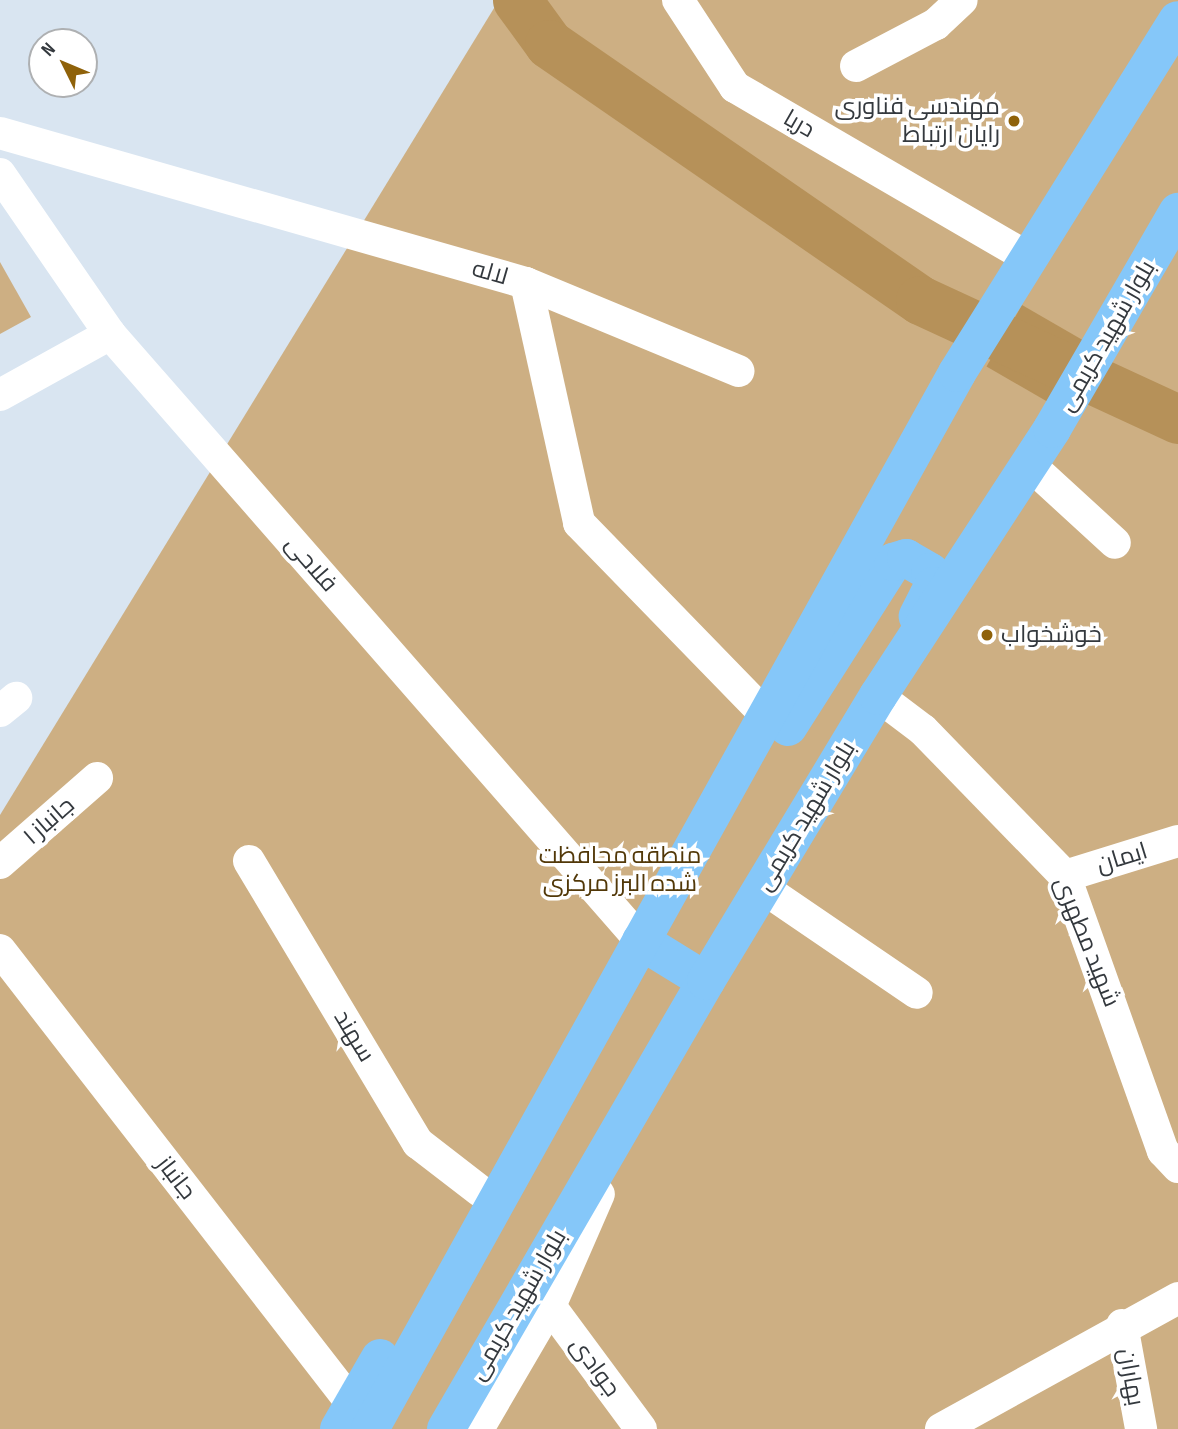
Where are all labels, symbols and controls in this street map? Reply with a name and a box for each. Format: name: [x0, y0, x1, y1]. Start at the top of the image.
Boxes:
north arrow: [28, 28, 98, 98]
text: N: [37, 38, 61, 61]
place label: مهندسی فناوری رایان ارتباط: [834, 93, 1000, 149]
street label: دریا: [778, 104, 820, 144]
marker: مهندسی فناوری رایان ارتباط: [1006, 113, 1022, 129]
street label: لاله: [469, 254, 511, 292]
street label: بلوار شهید کریمی: [1052, 255, 1162, 417]
street label: فلاحی: [279, 530, 343, 598]
place label: خوشخواب: [1001, 621, 1102, 649]
marker: خوشخواب: [979, 627, 995, 643]
street label: بلوار شهید کریمی: [750, 736, 862, 896]
street label: جانباز ۱: [17, 791, 81, 851]
street label: ایمان: [1093, 837, 1151, 879]
park label: منطقه محافظت شده البرز مرکزی: [539, 842, 701, 898]
street label: شهید مطهری: [1048, 873, 1126, 1011]
street label: سهند: [327, 1005, 381, 1067]
street label: جانباز: [150, 1151, 202, 1205]
street label: بلوار شهید کریمی: [463, 1224, 573, 1386]
street label: جوادی: [564, 1332, 626, 1402]
street label: بهاران: [1112, 1346, 1150, 1408]

